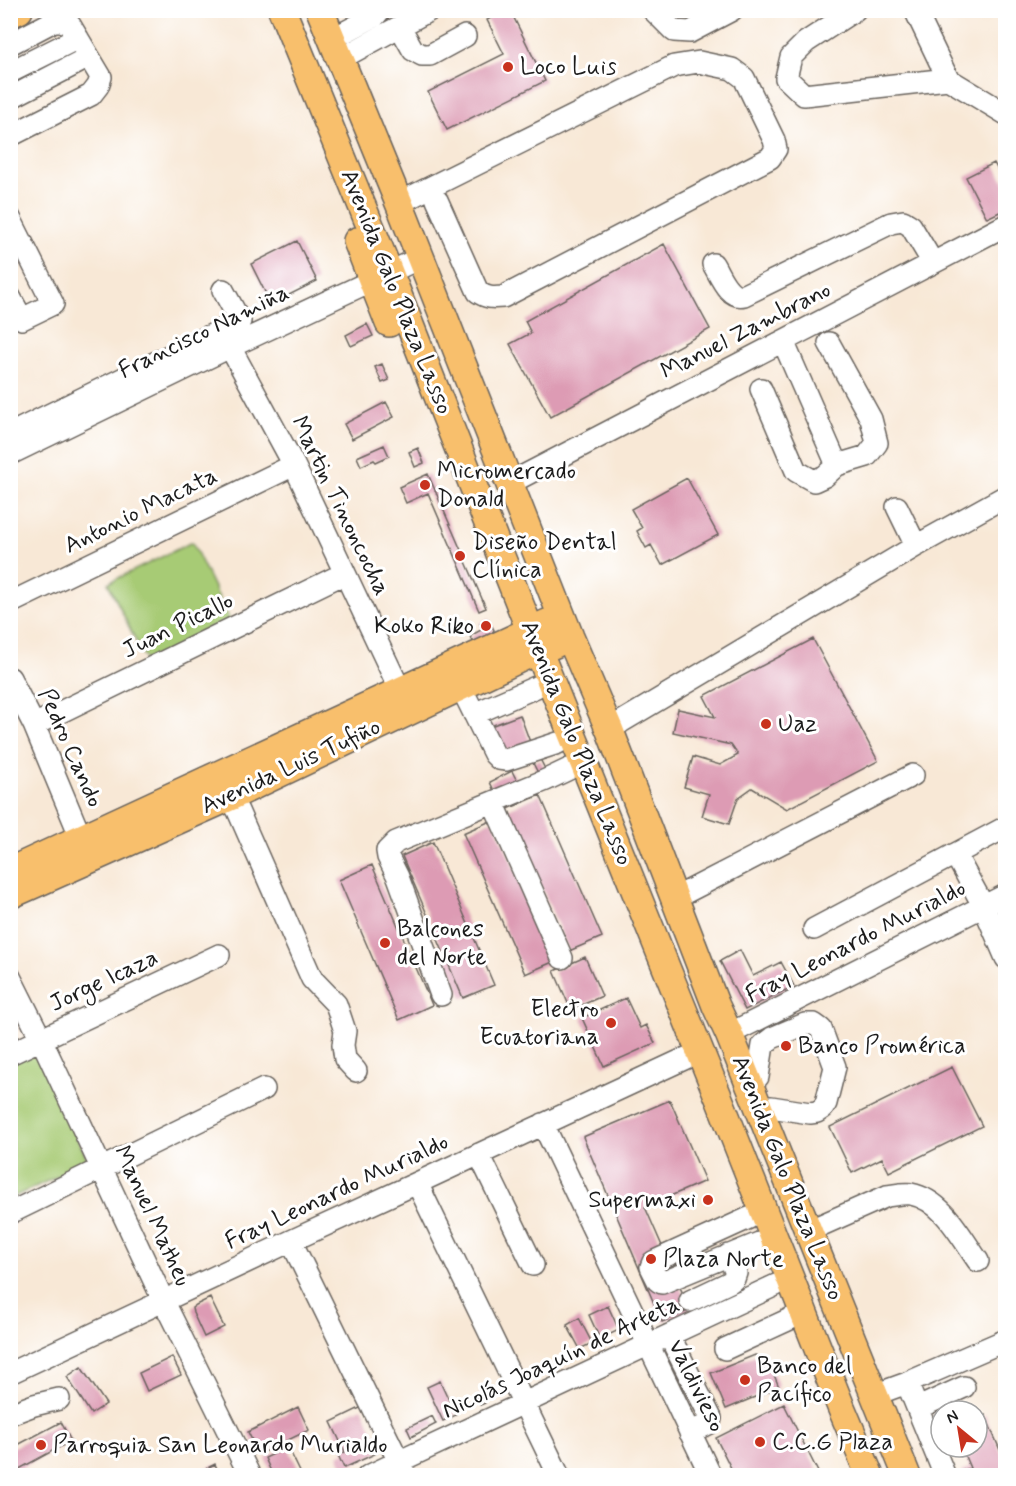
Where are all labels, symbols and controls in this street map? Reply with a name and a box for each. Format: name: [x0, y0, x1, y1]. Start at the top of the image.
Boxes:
place label: Loco Luis: [520, 52, 617, 83]
marker: Loco Luis: [501, 60, 515, 74]
street label: Avenida Galo Plaza Lasso: [333, 165, 459, 419]
street label: Manuel Zambrano: [656, 275, 836, 387]
street label: Francisco Namiña: [114, 277, 294, 387]
street label: Martin Tinoncocha: [283, 411, 397, 601]
place label: Micromercado Donald: [437, 456, 576, 515]
street label: Antonio Macata: [59, 460, 223, 562]
marker: Micromercado Donald: [418, 478, 432, 492]
place label: Diseño Dental Clínica: [472, 527, 617, 586]
marker: Diseño Dental Clínica: [453, 549, 467, 563]
street label: Juan Picallo: [117, 586, 239, 666]
place label: Koko Riko: [374, 611, 474, 642]
street label: Avenida Galo Plaza Lasso: [513, 616, 639, 870]
marker: Koko Riko: [479, 619, 493, 633]
street label: Pedro Cando: [30, 684, 110, 812]
place label: Uaz: [778, 709, 817, 740]
street label: Avenida Luis Tufiño: [196, 712, 386, 822]
marker: Uaz: [759, 717, 773, 731]
street label: Fray Leonardo Murialdo: [741, 873, 971, 1011]
place label: Balcones del Norte: [397, 914, 487, 973]
marker: Balcones del Norte: [378, 936, 392, 950]
street label: Jorge Icaza: [45, 942, 164, 1021]
place label: Electro Ecuatoriana: [479, 994, 599, 1053]
marker: Electro Ecuatoriana: [604, 1016, 618, 1030]
place label: Banco Promérica: [798, 1031, 966, 1062]
marker: Banco Promérica: [779, 1039, 793, 1053]
street label: Avenida Galo Plaza Lasso: [724, 1051, 850, 1305]
street label: Fray Leonardo Murialdo: [220, 1127, 454, 1257]
street label: Manuel Matheu: [106, 1141, 198, 1291]
place label: Supermaxi: [588, 1185, 696, 1216]
marker: Supermaxi: [701, 1193, 715, 1207]
place label: Plaza Norte: [663, 1244, 784, 1275]
marker: Plaza Norte: [644, 1252, 658, 1266]
street label: Nicolás Joaquín de Arteta: [437, 1289, 685, 1427]
street label: Valdivieso: [660, 1334, 732, 1438]
place label: Banco del Pacífico: [757, 1351, 852, 1410]
marker: Banco del Pacífico: [738, 1373, 752, 1387]
north arrow: [929, 1399, 989, 1459]
text: N: [942, 1406, 962, 1429]
place label: C.C.G Plaza: [772, 1427, 893, 1458]
place label: Parroquia San Leonardo Murialdo: [53, 1430, 387, 1461]
marker: C.C.G Plaza: [753, 1435, 767, 1449]
marker: Parroquia San Leonardo Murialdo: [34, 1438, 48, 1452]

